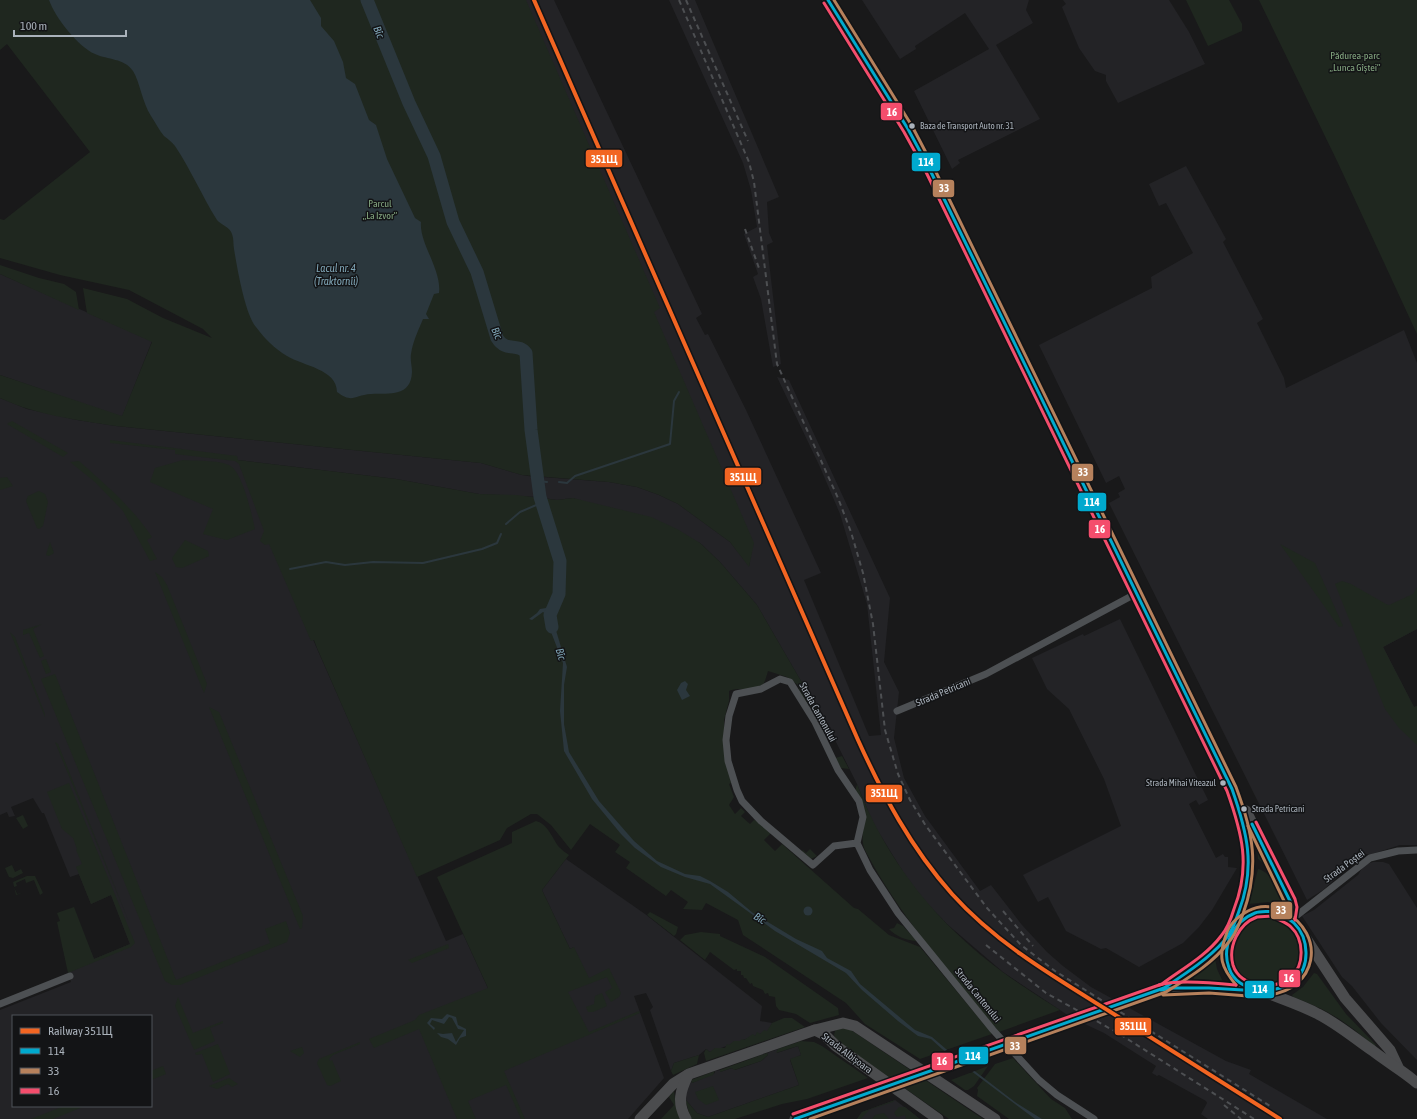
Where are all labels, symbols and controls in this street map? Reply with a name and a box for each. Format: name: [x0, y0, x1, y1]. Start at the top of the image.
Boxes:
scale bar: [14, 12, 126, 38]
text: 100 m: [20, 19, 47, 33]
water label: Bîc: [371, 24, 387, 41]
park label: Pădurea-parc „Lunca Gîștei”: [1330, 50, 1381, 73]
line badge: 16: [880, 102, 903, 121]
text: 16: [887, 106, 897, 118]
marker: Baza de Transport Auto nr. 31: [907, 121, 917, 131]
place label: Baza de Transport Auto nr. 31: [920, 121, 1014, 131]
line badge: 351Щ: [585, 149, 623, 168]
line badge: 114: [911, 152, 941, 172]
text: 351Щ: [591, 153, 618, 165]
text: 114: [918, 156, 934, 168]
line badge: 33: [932, 179, 955, 198]
text: 33: [939, 182, 949, 194]
park label: Parcul „La Izvor”: [363, 198, 398, 221]
water label: Lacul nr. 4 (Traktornîi): [314, 262, 358, 287]
water label: Bîc: [489, 325, 505, 342]
line badge: 33: [1071, 463, 1094, 482]
text: 33: [1078, 466, 1088, 478]
line badge: 351Щ: [724, 467, 762, 486]
text: 351Щ: [730, 471, 757, 483]
line badge: 114: [1077, 492, 1107, 512]
text: 114: [1084, 496, 1100, 508]
line badge: 16: [1088, 519, 1111, 539]
text: 16: [1095, 523, 1105, 535]
water label: Bîc: [554, 647, 569, 662]
street label: Strada Petricani: [914, 676, 972, 708]
street label: Strada Cantonului: [797, 680, 839, 744]
place label: Strada Mihai Viteazul: [1146, 778, 1217, 788]
marker: Strada Mihai Viteazul: [1218, 778, 1228, 788]
line badge: 351Щ: [865, 784, 903, 803]
text: 351Щ: [871, 787, 898, 799]
marker: Strada Petricani: [1239, 804, 1249, 814]
place label: Strada Petricani: [1252, 804, 1304, 814]
street label: Strada Poștei: [1321, 847, 1367, 885]
line badge: 33: [1270, 901, 1293, 920]
text: 33: [1276, 904, 1286, 916]
water label: Bîc: [752, 910, 769, 927]
street label: Strada Cantonului: [953, 966, 1003, 1024]
line badge: 16: [1278, 969, 1301, 988]
text: 16: [1284, 972, 1294, 984]
line badge: 114: [1244, 980, 1275, 999]
text: 114: [1252, 983, 1268, 995]
legend: [12, 1015, 152, 1107]
line badge: 351Щ: [1114, 1017, 1152, 1036]
text: 351Щ: [1120, 1020, 1147, 1032]
text: Railway 351Щ: [48, 1024, 113, 1038]
street label: Strada Albișoara: [820, 1031, 875, 1076]
line badge: 33: [1004, 1036, 1027, 1055]
text: 33: [1010, 1040, 1020, 1052]
text: 114: [48, 1044, 65, 1058]
line badge: 114: [958, 1046, 989, 1065]
text: 114: [965, 1050, 981, 1062]
line badge: 16: [931, 1052, 954, 1071]
text: 16: [937, 1055, 947, 1067]
text: 33: [48, 1064, 59, 1078]
text: 16: [48, 1084, 60, 1098]

